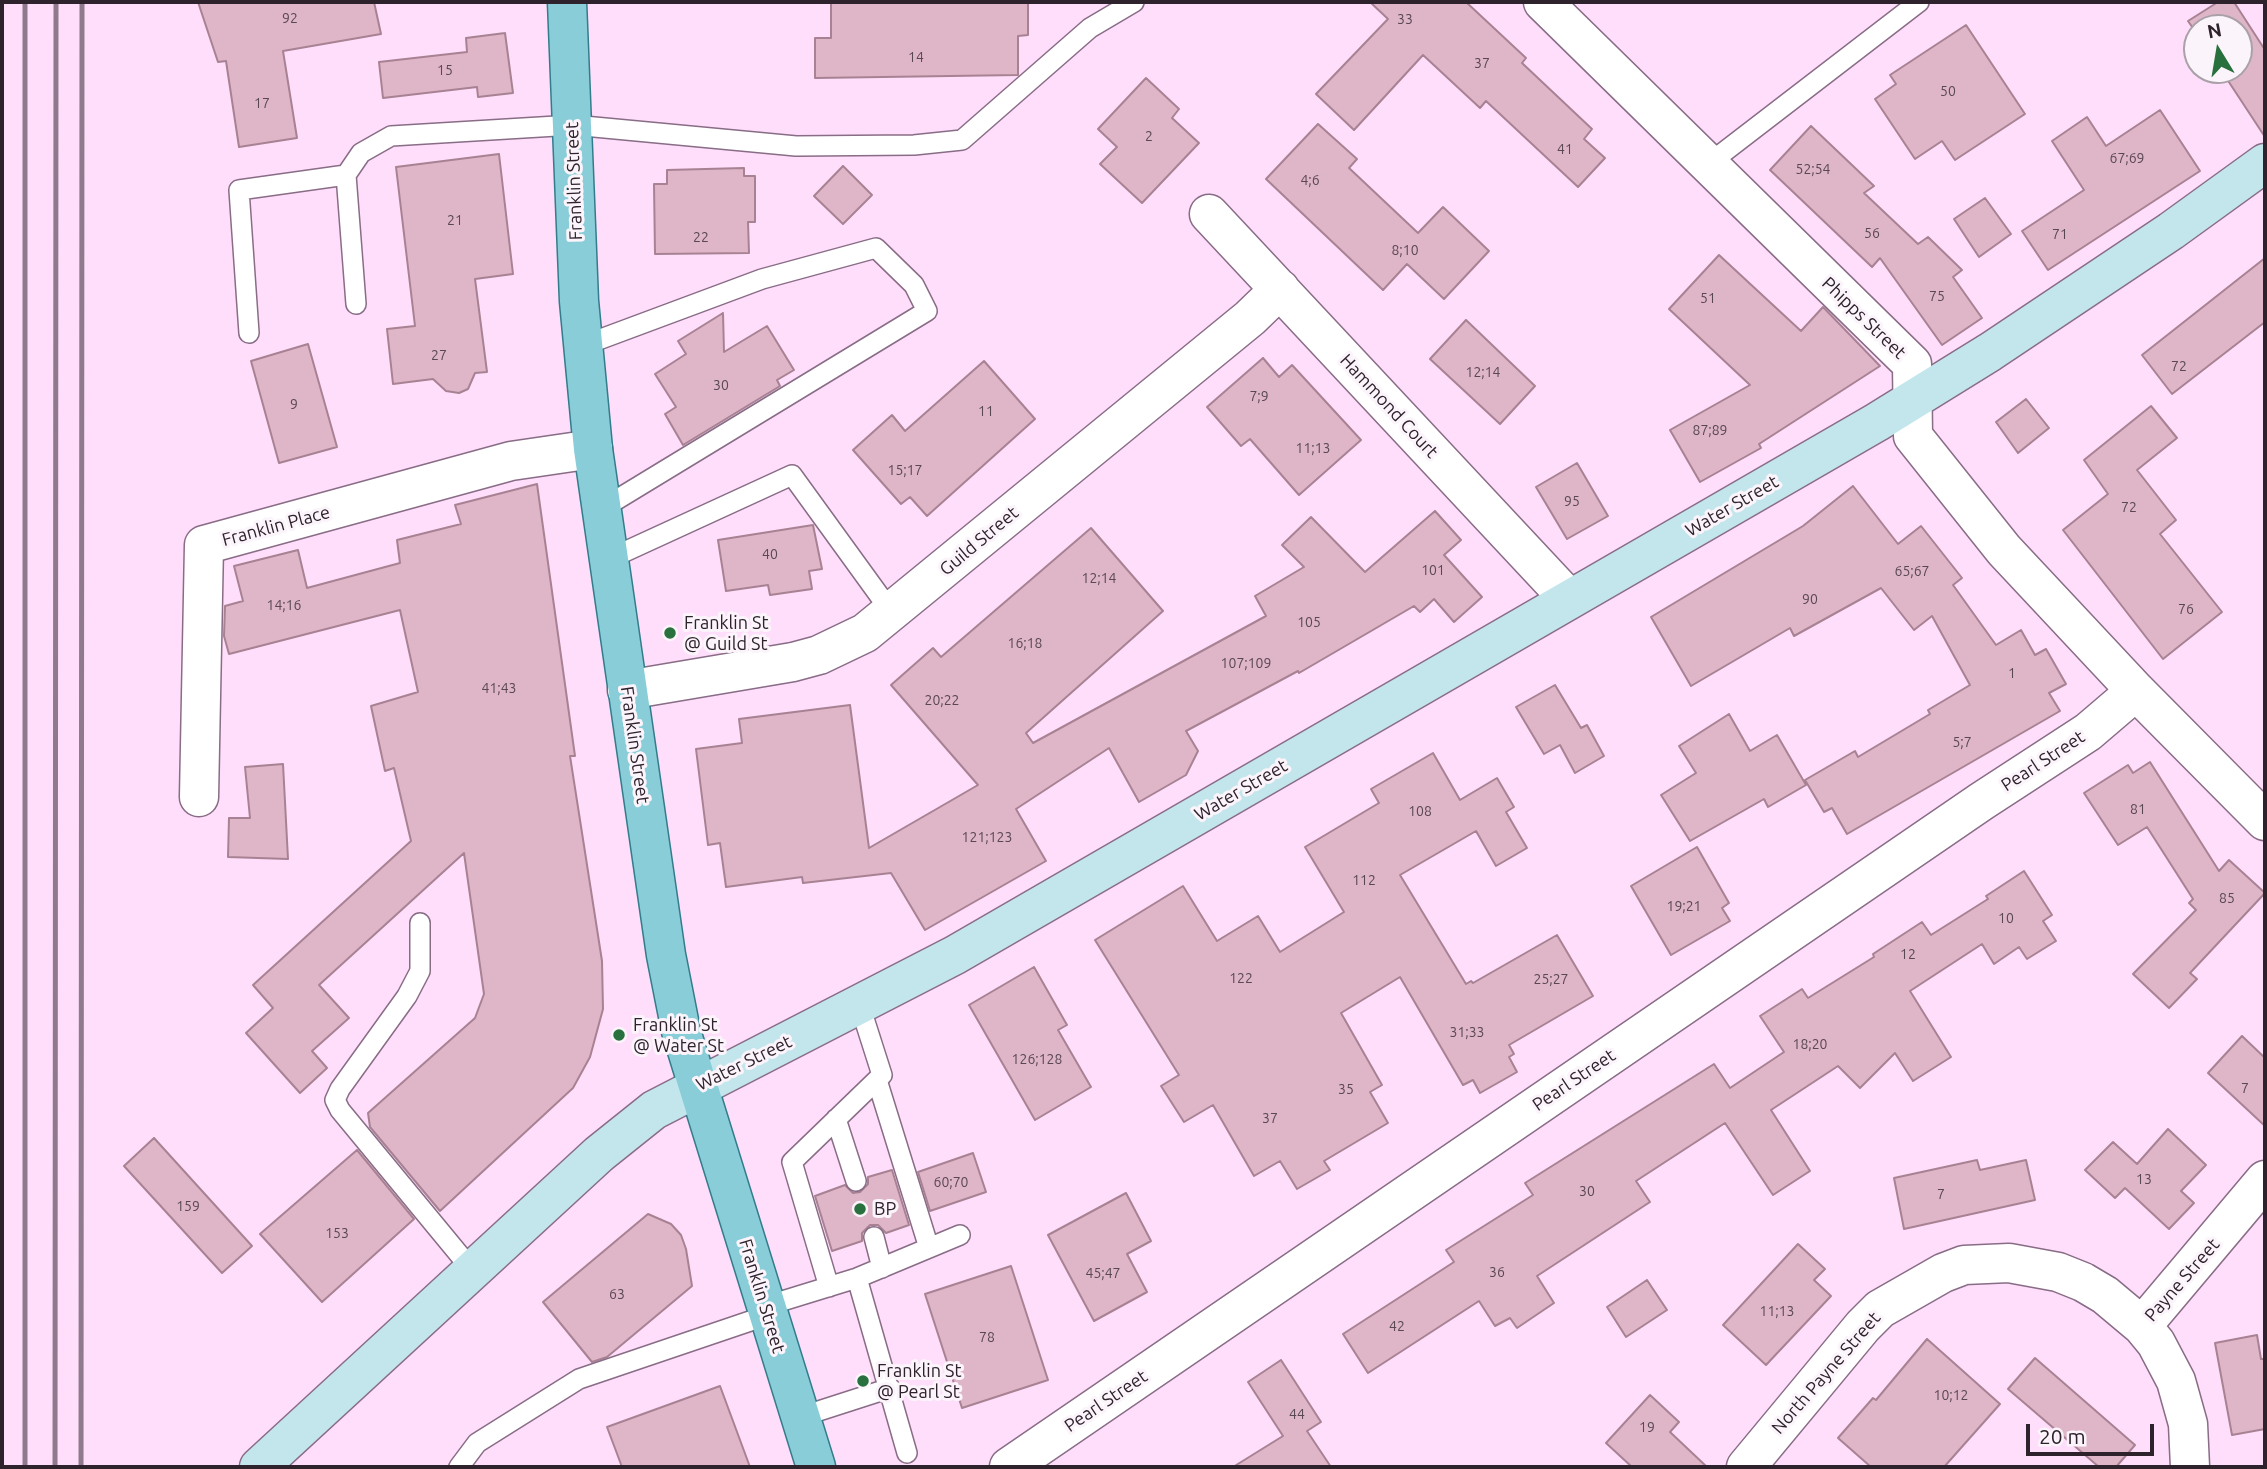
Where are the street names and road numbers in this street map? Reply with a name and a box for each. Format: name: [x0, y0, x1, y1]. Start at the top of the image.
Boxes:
street label: Franklin Street: [561, 121, 587, 241]
street label: Phipps Street: [1817, 272, 1911, 364]
street label: Hammond Court: [1335, 350, 1443, 462]
street label: Water Street: [1682, 471, 1782, 541]
street label: Franklin Place: [220, 501, 332, 551]
street label: Guild Street: [935, 502, 1023, 580]
street label: Franklin Street: [616, 685, 654, 805]
street label: Pearl Street: [1997, 726, 2089, 796]
street label: Water Street: [1191, 755, 1291, 825]
street label: Water Street: [693, 1031, 795, 1095]
street label: Pearl Street: [1528, 1044, 1620, 1116]
street label: Payne Street: [2140, 1234, 2224, 1326]
street label: Franklin Street: [734, 1236, 790, 1356]
street label: North Payne Street: [1767, 1308, 1885, 1438]
street label: Pearl Street: [1060, 1365, 1152, 1437]

